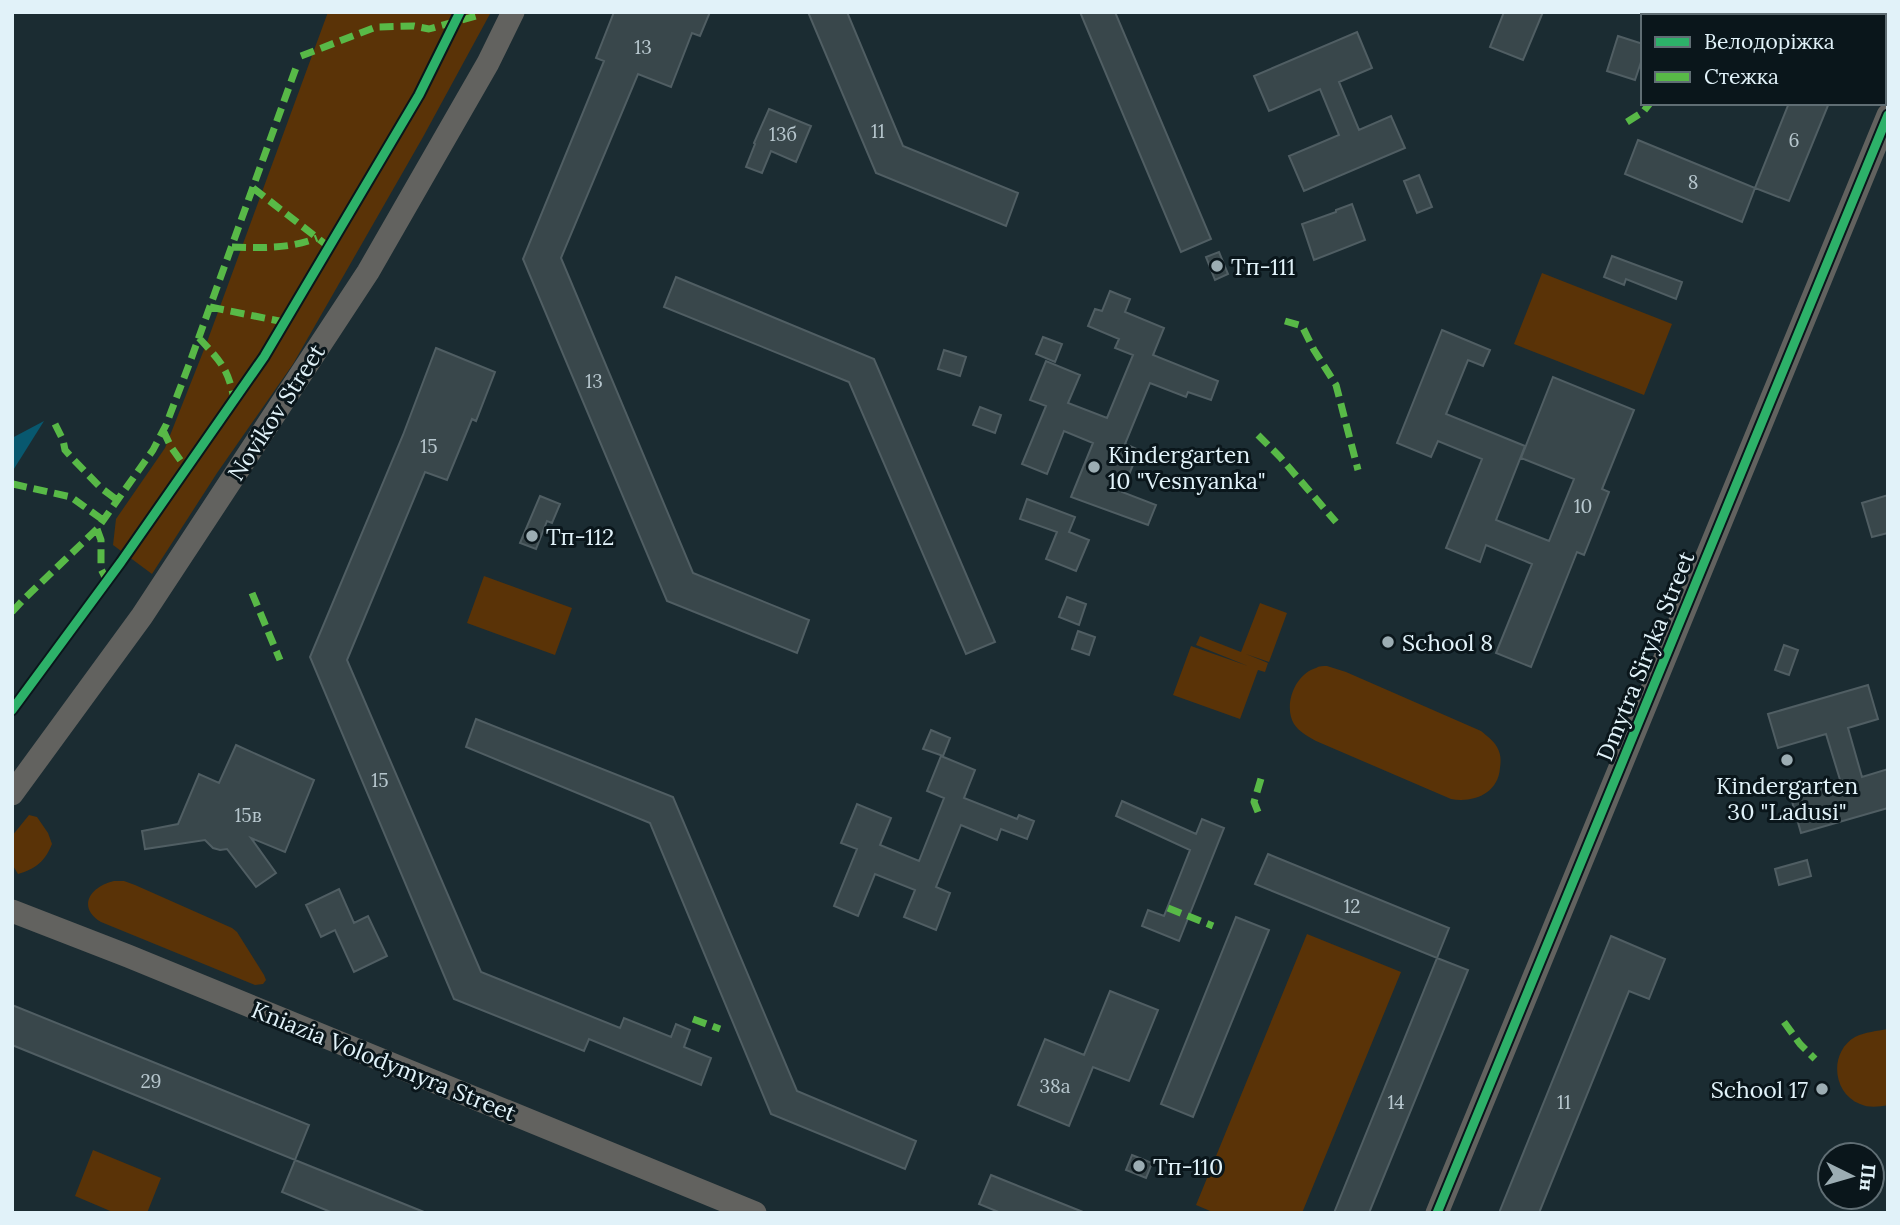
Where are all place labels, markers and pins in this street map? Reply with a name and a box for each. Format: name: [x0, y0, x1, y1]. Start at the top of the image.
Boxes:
place label: Тп-111: [1231, 252, 1295, 281]
marker: Тп-111: [1209, 258, 1225, 274]
place label: Kindergarten 10 "Vesnyanka": [1108, 440, 1266, 495]
marker: Kindergarten 10 "Vesnyanka": [1086, 459, 1102, 475]
place label: Тп-112: [546, 522, 614, 551]
marker: Тп-112: [524, 528, 540, 544]
place label: School 8: [1402, 628, 1493, 657]
marker: School 8: [1380, 634, 1396, 650]
marker: Kindergarten 30 "Ladusi": [1779, 752, 1795, 768]
place label: Kindergarten 30 "Ladusi": [1716, 771, 1858, 826]
place label: School 17: [1711, 1075, 1808, 1104]
marker: School 17: [1814, 1081, 1830, 1097]
place label: Тп-110: [1153, 1152, 1223, 1181]
marker: Тп-110: [1131, 1158, 1147, 1174]

